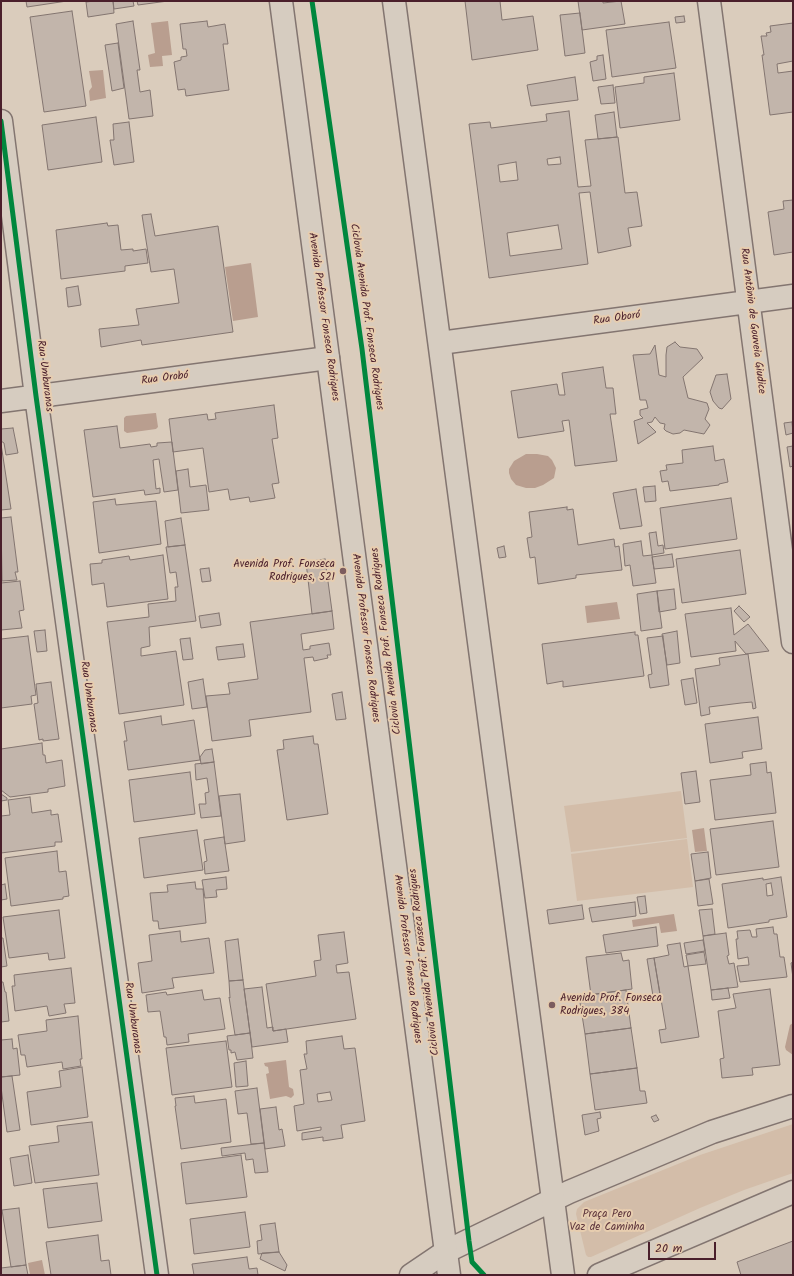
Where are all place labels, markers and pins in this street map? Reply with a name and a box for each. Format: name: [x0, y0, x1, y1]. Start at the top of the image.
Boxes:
place label: Avenida Prof. Fonseca Rodrigues, 521: [233, 558, 335, 584]
marker: Avenida Prof. Fonseca Rodrigues, 521: [338, 566, 348, 576]
place label: Avenida Prof. Fonseca Rodrigues, 384: [560, 992, 662, 1018]
marker: Avenida Prof. Fonseca Rodrigues, 384: [547, 1000, 557, 1010]

